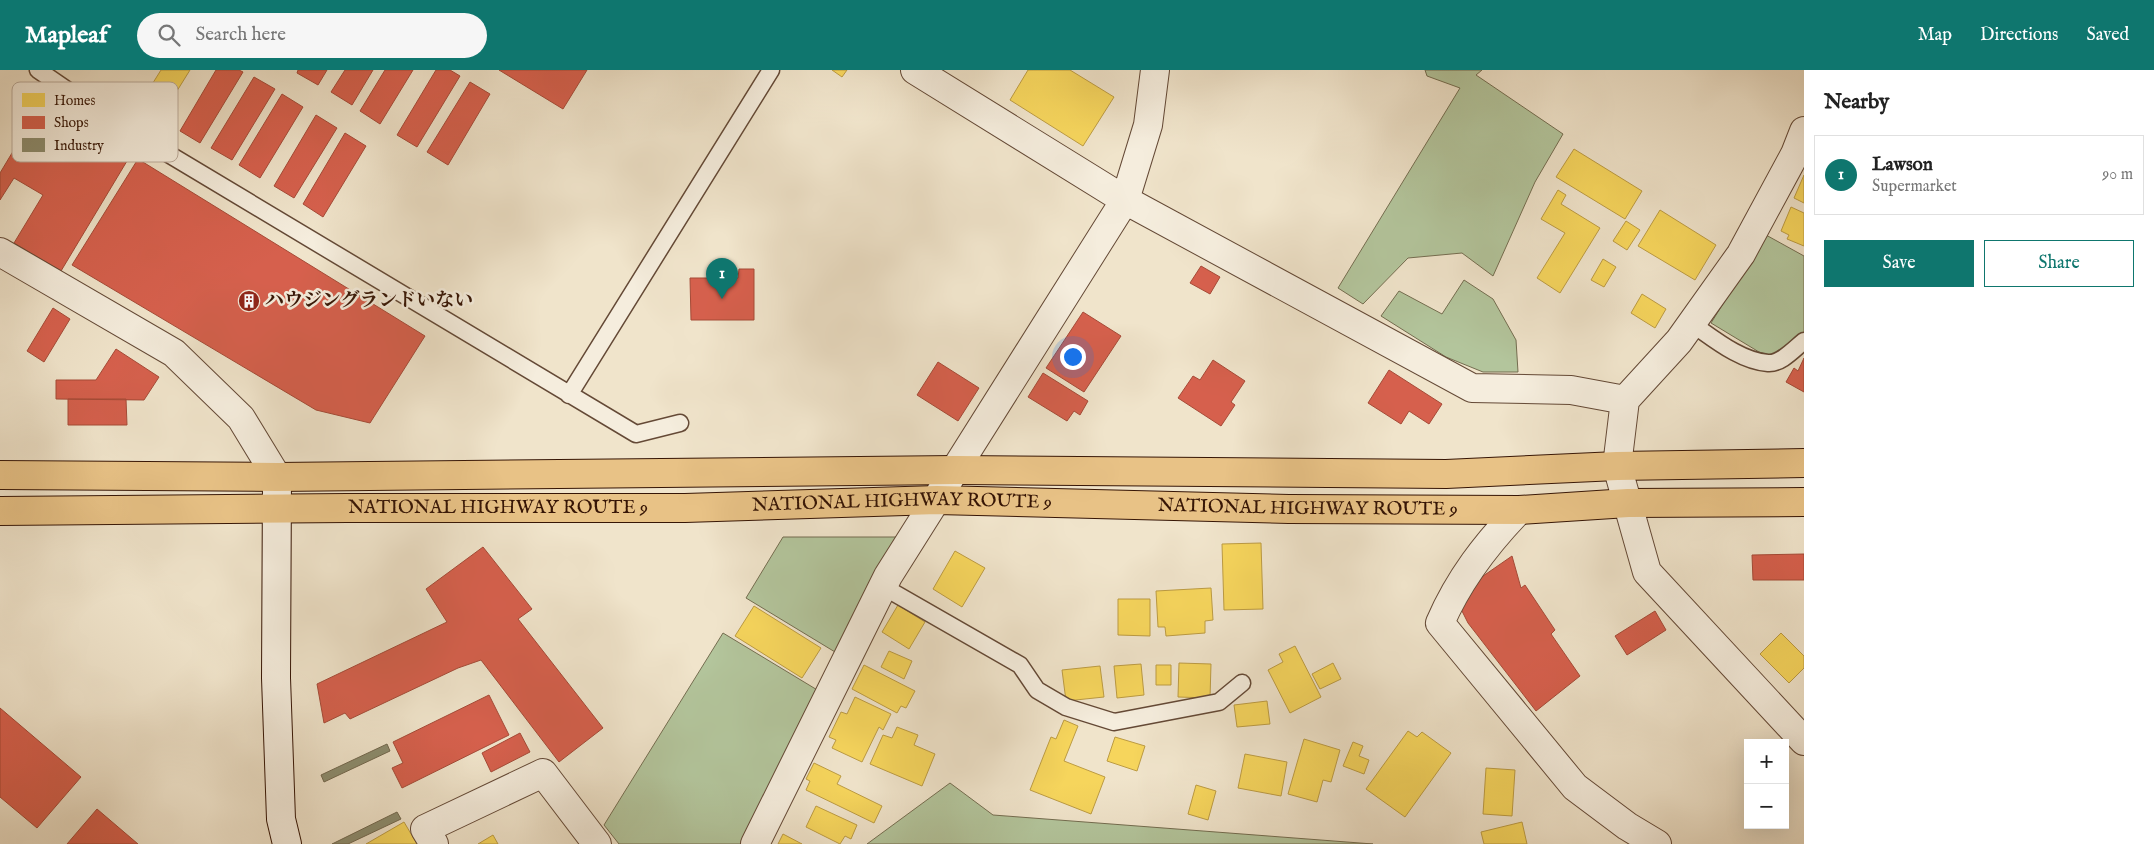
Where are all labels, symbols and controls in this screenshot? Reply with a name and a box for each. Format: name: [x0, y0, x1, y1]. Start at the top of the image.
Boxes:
search box: [137, 13, 487, 58]
text: Mapleaf: [25, 20, 107, 51]
icon: search: [155, 21, 183, 49]
text: Search here: [195, 23, 286, 47]
text: Map: [1918, 24, 1952, 47]
text: Directions: [1980, 24, 2058, 47]
text: Saved: [2086, 24, 2129, 47]
legend: [12, 82, 178, 162]
text: Nearby: [1824, 89, 1889, 116]
text: Homes: [54, 92, 96, 110]
text: Shops: [54, 114, 89, 132]
text: Industry: [54, 137, 104, 155]
text: Lawson: [1872, 153, 1933, 177]
text: 1: [1838, 165, 1844, 185]
text: 90 m: [2102, 165, 2133, 185]
text: Supermarket: [1872, 177, 1957, 197]
button: Save: [1824, 240, 1974, 287]
button: Share: [1984, 240, 2134, 287]
pin: 1: [706, 258, 738, 299]
building icon: ハウジングランドいない: [237, 289, 261, 313]
place label: ハウジングランドいない: [265, 289, 473, 313]
your location: [1060, 344, 1086, 370]
street label: NATIONAL HIGHWAY ROUTE 9: [751, 488, 1052, 518]
street label: NATIONAL HIGHWAY ROUTE 9: [1157, 494, 1458, 522]
street label: NATIONAL HIGHWAY ROUTE 9: [348, 496, 648, 520]
map controls: [1744, 739, 1789, 829]
button: +: [1744, 739, 1789, 784]
button: −: [1744, 784, 1789, 829]

